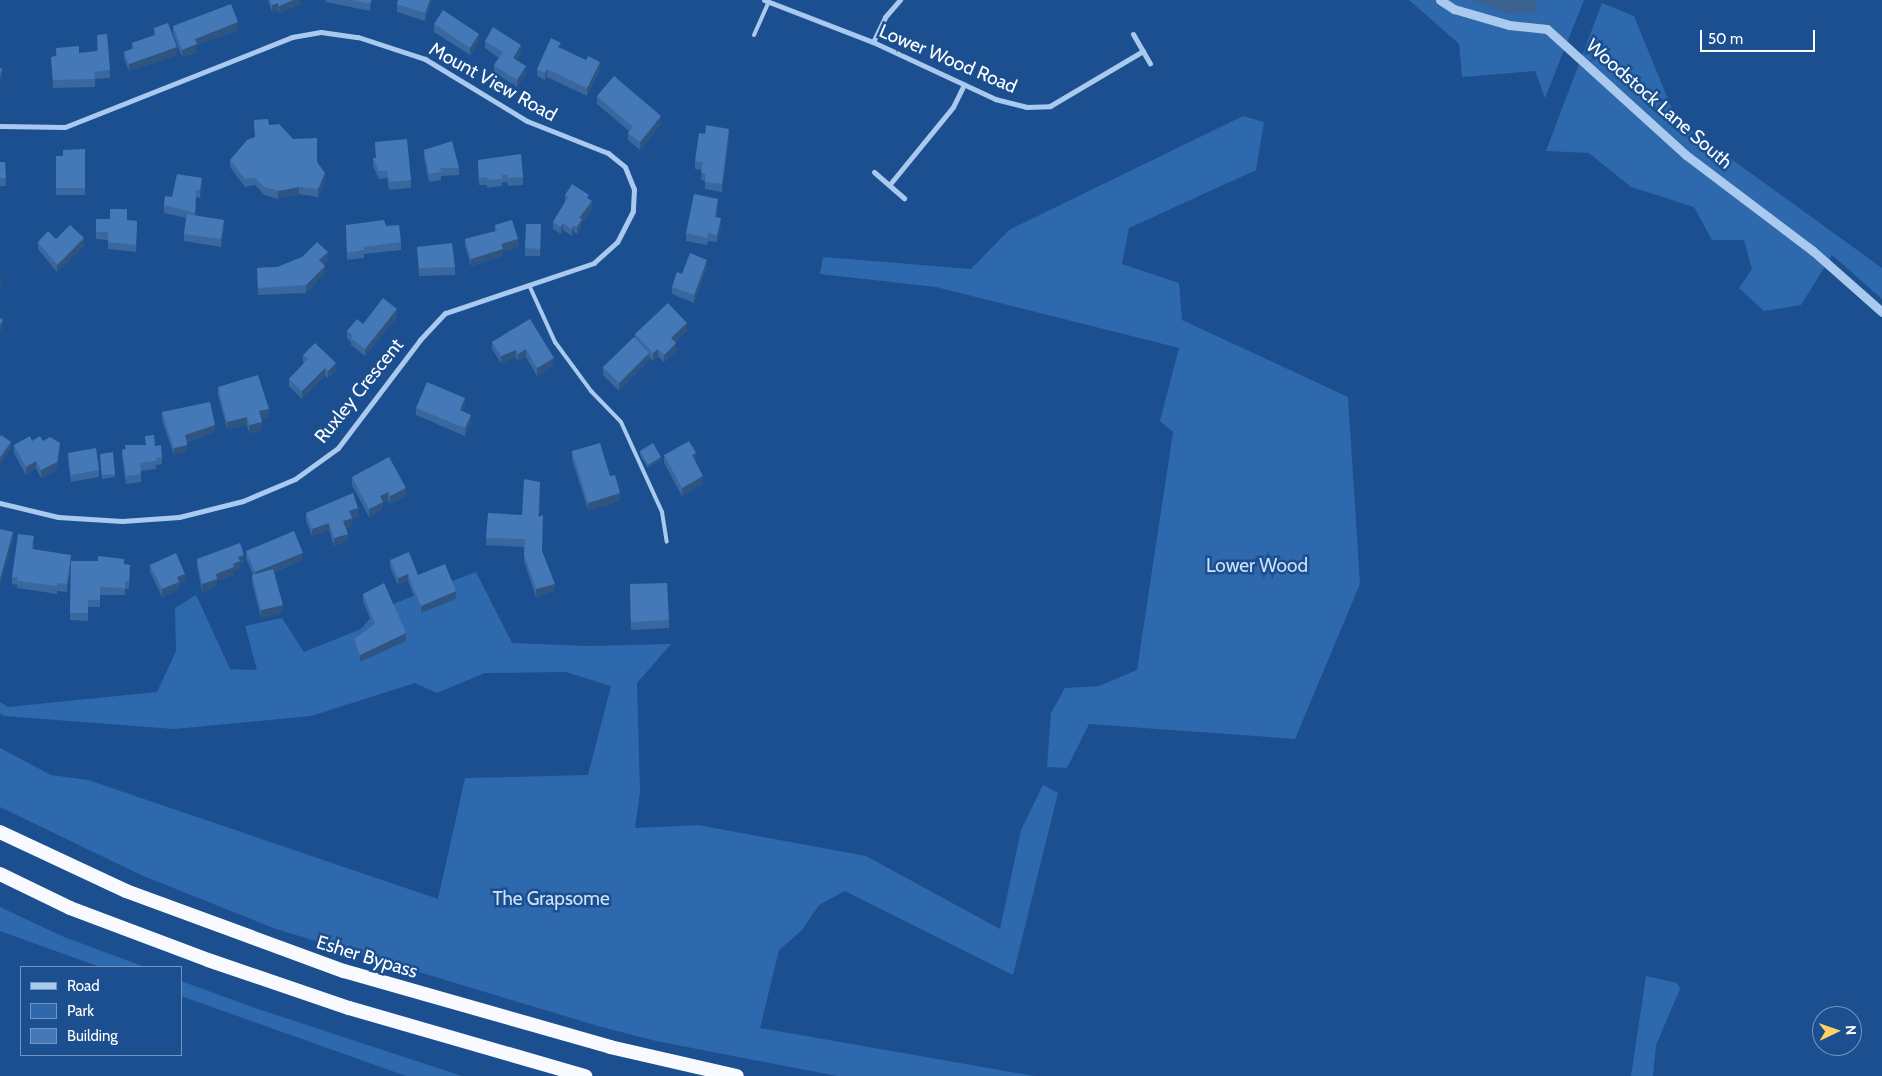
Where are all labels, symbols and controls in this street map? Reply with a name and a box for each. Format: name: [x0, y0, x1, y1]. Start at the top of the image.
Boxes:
street label: Lower Wood Road: [876, 20, 1020, 98]
scale bar: [1702, 20, 1817, 52]
text: 50 m: [1708, 30, 1743, 48]
street label: Woodstock Lane South: [1581, 34, 1737, 174]
street label: Mount View Road: [425, 38, 561, 126]
street label: Ruxley Crescent: [310, 334, 408, 448]
park label: Lower Wood: [1206, 555, 1308, 577]
park label: The Grapsome: [492, 888, 610, 910]
street label: Esher Bypass: [314, 931, 420, 983]
legend: [20, 966, 182, 1056]
text: Road: [67, 977, 100, 995]
text: Park: [67, 1002, 94, 1020]
north arrow: [1812, 1006, 1862, 1056]
text: N: [1842, 1025, 1860, 1036]
text: Building: [67, 1027, 118, 1045]

